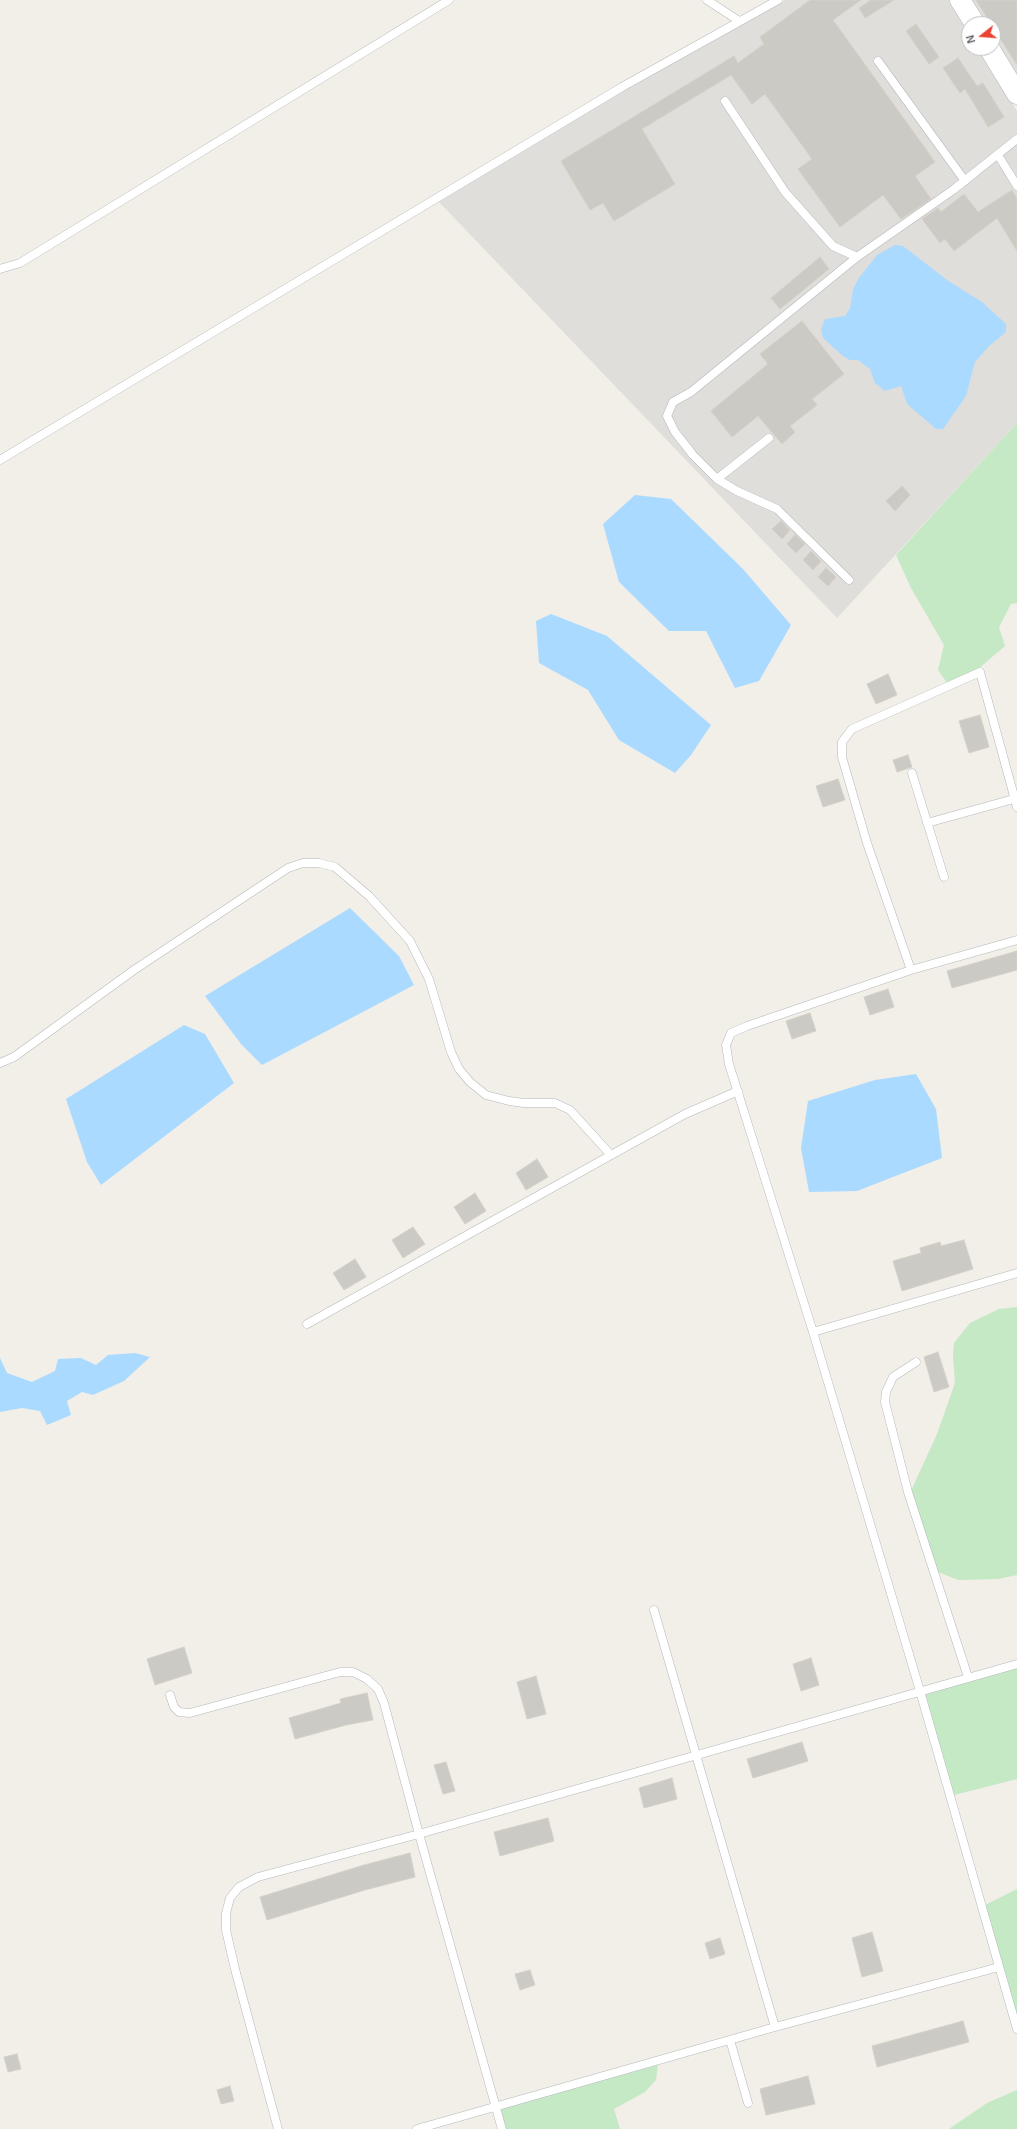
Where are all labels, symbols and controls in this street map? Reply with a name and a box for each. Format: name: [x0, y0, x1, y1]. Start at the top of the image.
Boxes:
north arrow: [961, 16, 1001, 56]
text: N: [964, 34, 977, 45]

